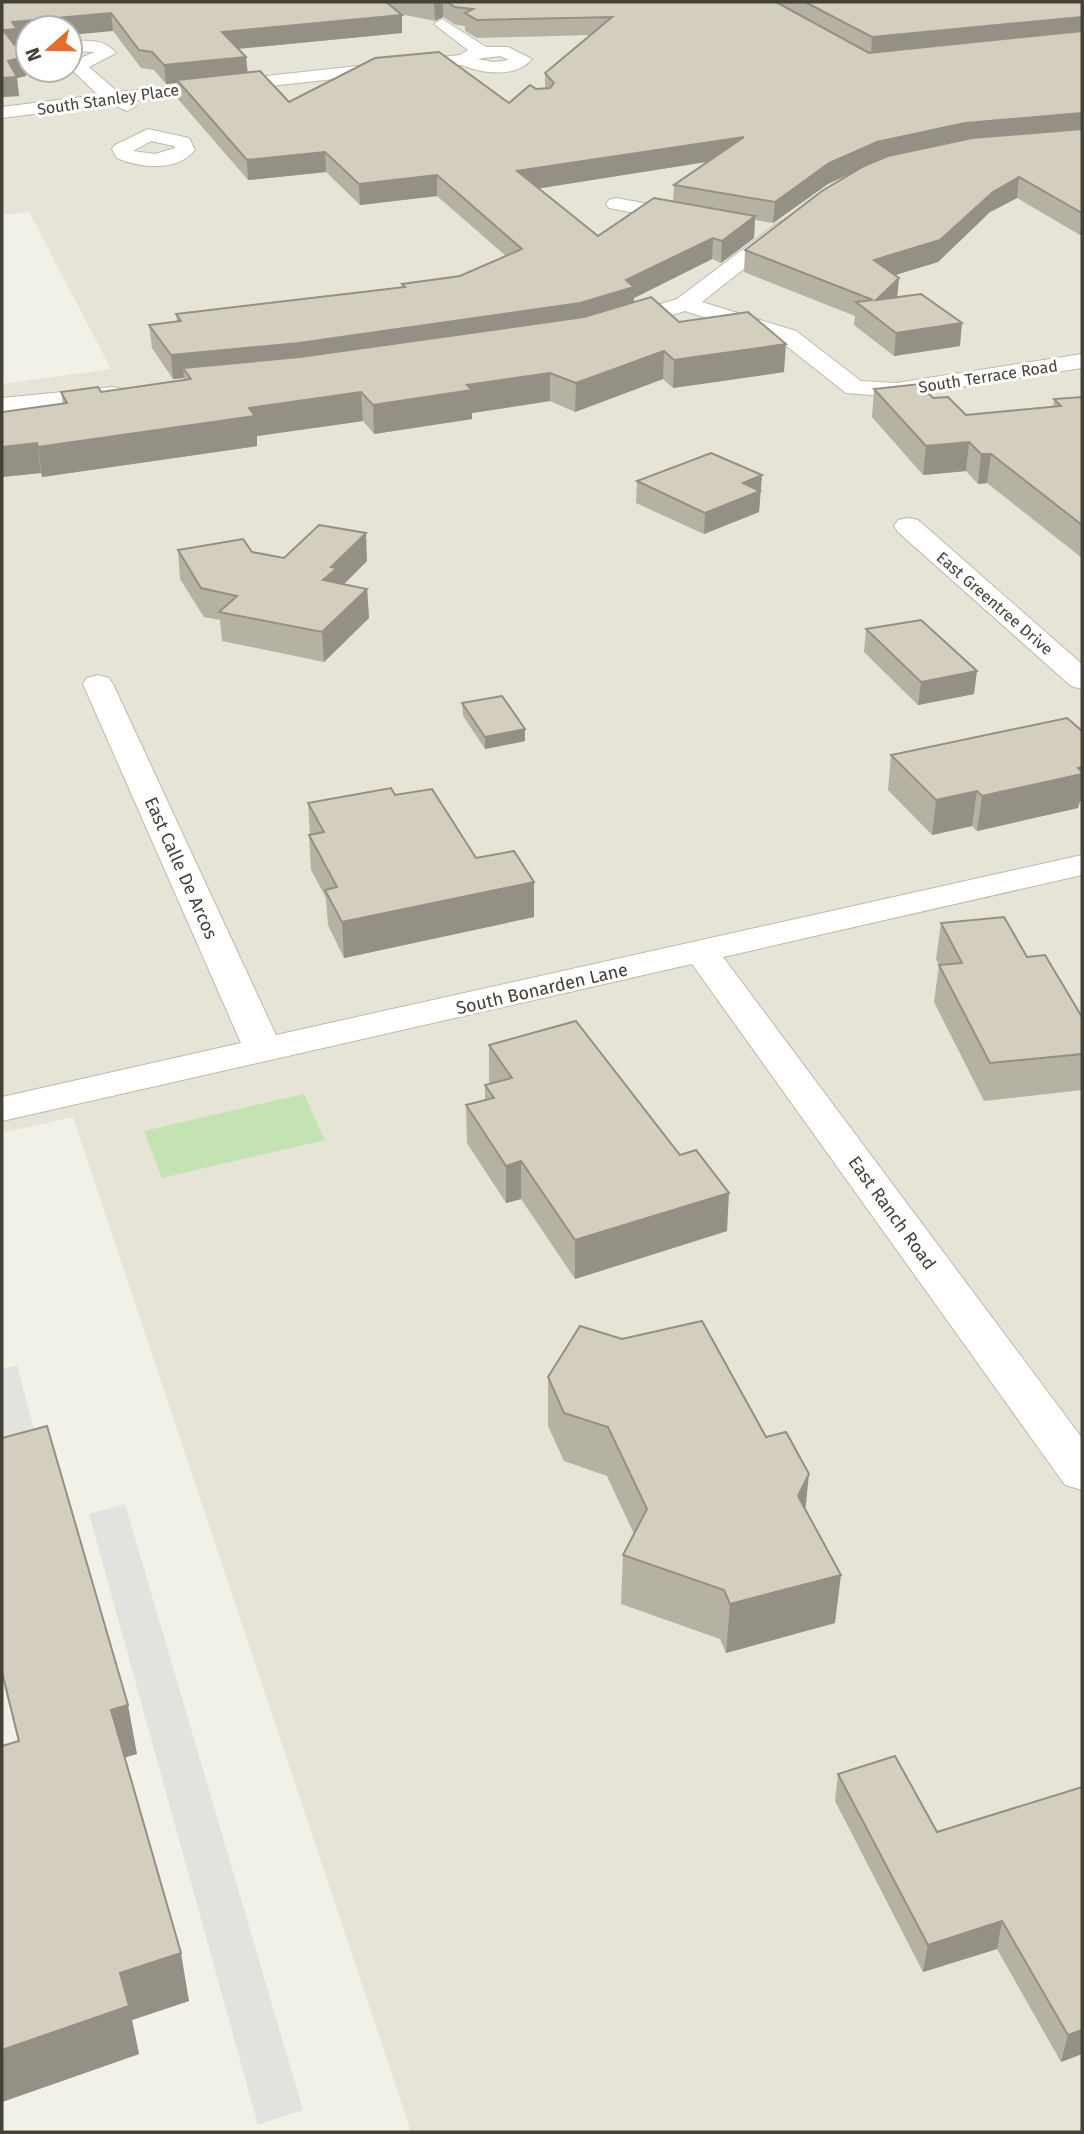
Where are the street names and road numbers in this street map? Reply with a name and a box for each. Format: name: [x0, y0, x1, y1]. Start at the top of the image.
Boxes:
street label: South Stanley Place: [36, 80, 180, 119]
street label: South Terrace Road: [917, 356, 1059, 397]
street label: East Greentree Drive: [933, 548, 1057, 659]
street label: East Calle De Arcos: [140, 793, 222, 943]
street label: South Bonarden Lane: [454, 959, 630, 1019]
street label: East Ranch Road: [843, 1152, 941, 1274]

